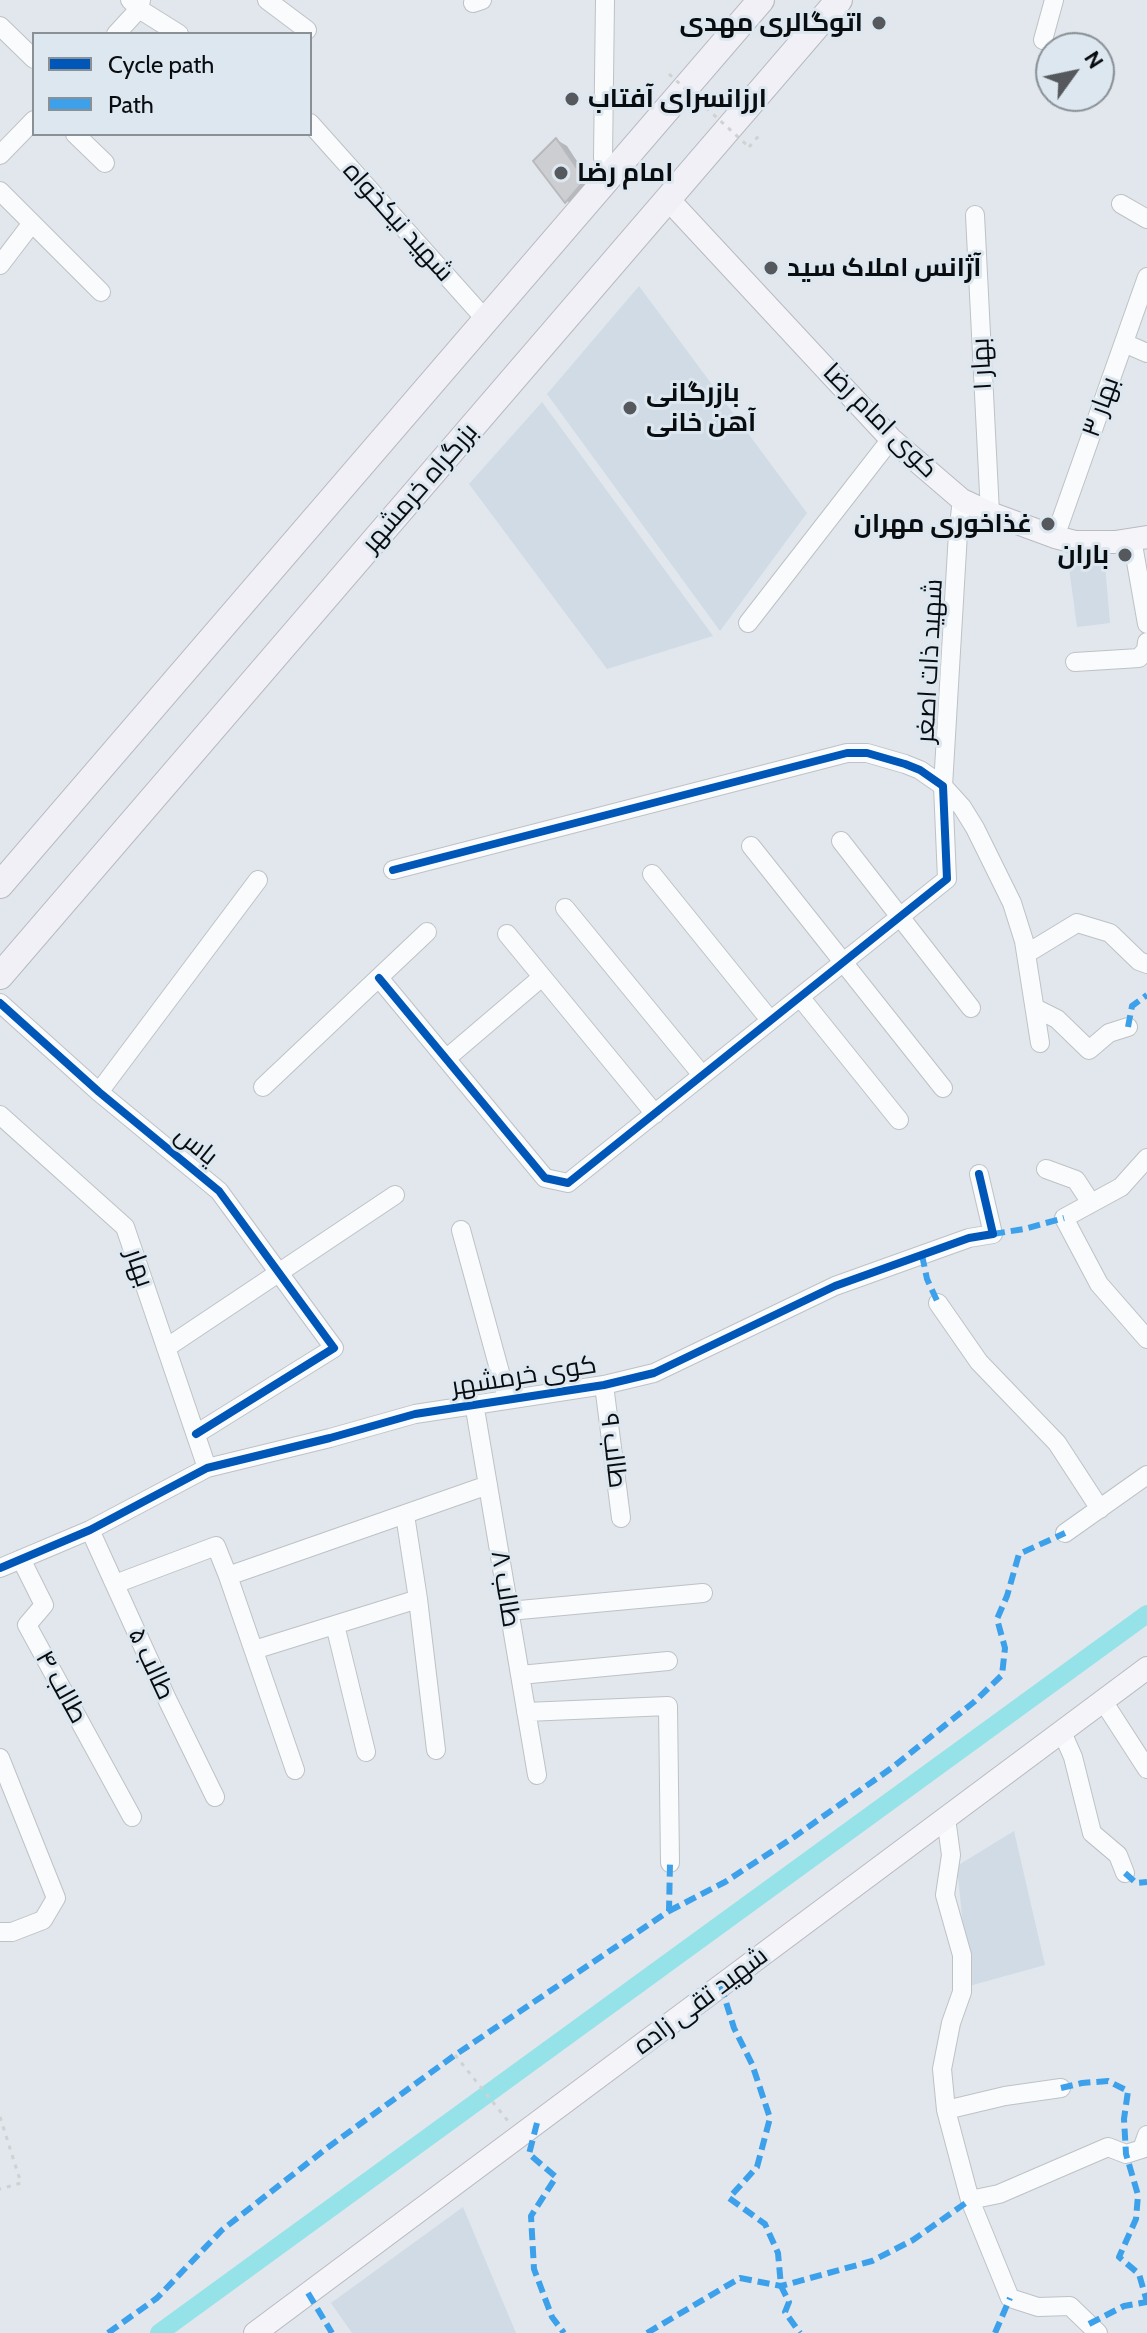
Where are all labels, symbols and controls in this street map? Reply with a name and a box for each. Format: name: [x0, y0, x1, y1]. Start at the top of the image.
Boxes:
place label: اتوگالرى مهدى: [679, 7, 863, 39]
marker: اتوگالرى مهدى: [870, 14, 888, 32]
legend: [32, 32, 312, 136]
north arrow: [1035, 32, 1115, 112]
text: N: [1078, 46, 1109, 74]
text: Cycle path: [108, 50, 214, 79]
place label: ارزانسرای آفتاب: [588, 83, 767, 115]
text: Path: [108, 90, 154, 119]
marker: ارزانسرای آفتاب: [563, 90, 581, 108]
street label: شهید نیکخواه: [336, 156, 460, 288]
place label: امام رضا: [577, 157, 673, 189]
marker: امام رضا: [552, 164, 570, 182]
place label: آژانس املاک سید: [787, 252, 981, 284]
marker: آژانس املاک سید: [762, 259, 780, 277]
street label: بهار ۱: [965, 337, 999, 391]
street label: کوی امام رضا: [816, 357, 944, 485]
street label: بهار ۳: [1076, 373, 1126, 441]
place label: بازرگانی آهن خانی: [646, 377, 756, 438]
marker: بازرگانی آهن خانی: [621, 399, 639, 417]
street label: بزرگراه خرمشهر: [355, 417, 485, 559]
place label: غذاخوری مهران: [854, 508, 1032, 540]
marker: غذاخوری مهران: [1039, 515, 1057, 533]
place label: باران: [1057, 539, 1109, 571]
marker: باران: [1116, 546, 1134, 564]
street label: شهید ذات اصغر: [910, 578, 950, 744]
street label: یاس: [168, 1119, 224, 1173]
street label: بهار: [118, 1245, 160, 1291]
street label: کوی خرمشهر: [449, 1349, 599, 1403]
street label: طالب ۹: [593, 1412, 633, 1490]
street label: طالب ۸: [484, 1548, 526, 1630]
street label: طالب ۵: [121, 1623, 181, 1705]
street label: طالب ۴: [28, 1645, 94, 1729]
street label: شهید تقی زاده: [628, 1940, 774, 2062]

